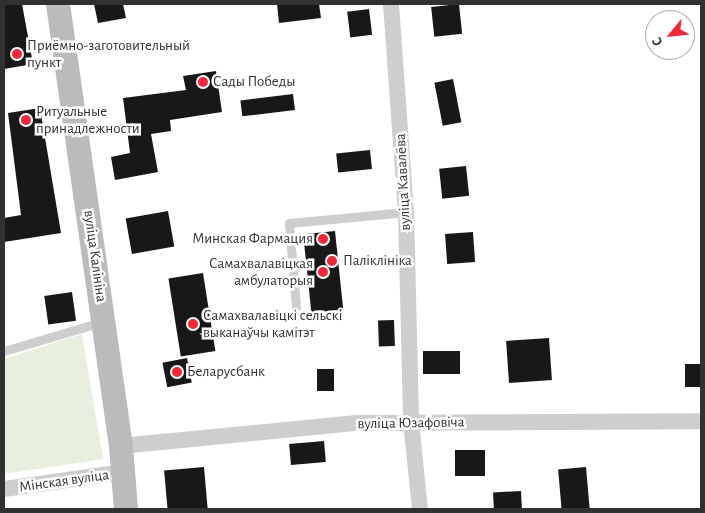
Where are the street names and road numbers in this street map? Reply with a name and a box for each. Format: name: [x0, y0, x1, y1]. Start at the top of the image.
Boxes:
street label: вуліца Кавалёва: [391, 133, 415, 231]
street label: вуліца Калініна: [80, 209, 110, 303]
street label: вуліца Юзафовіча: [357, 413, 465, 433]
street label: Мінская вуліца: [18, 466, 110, 496]

